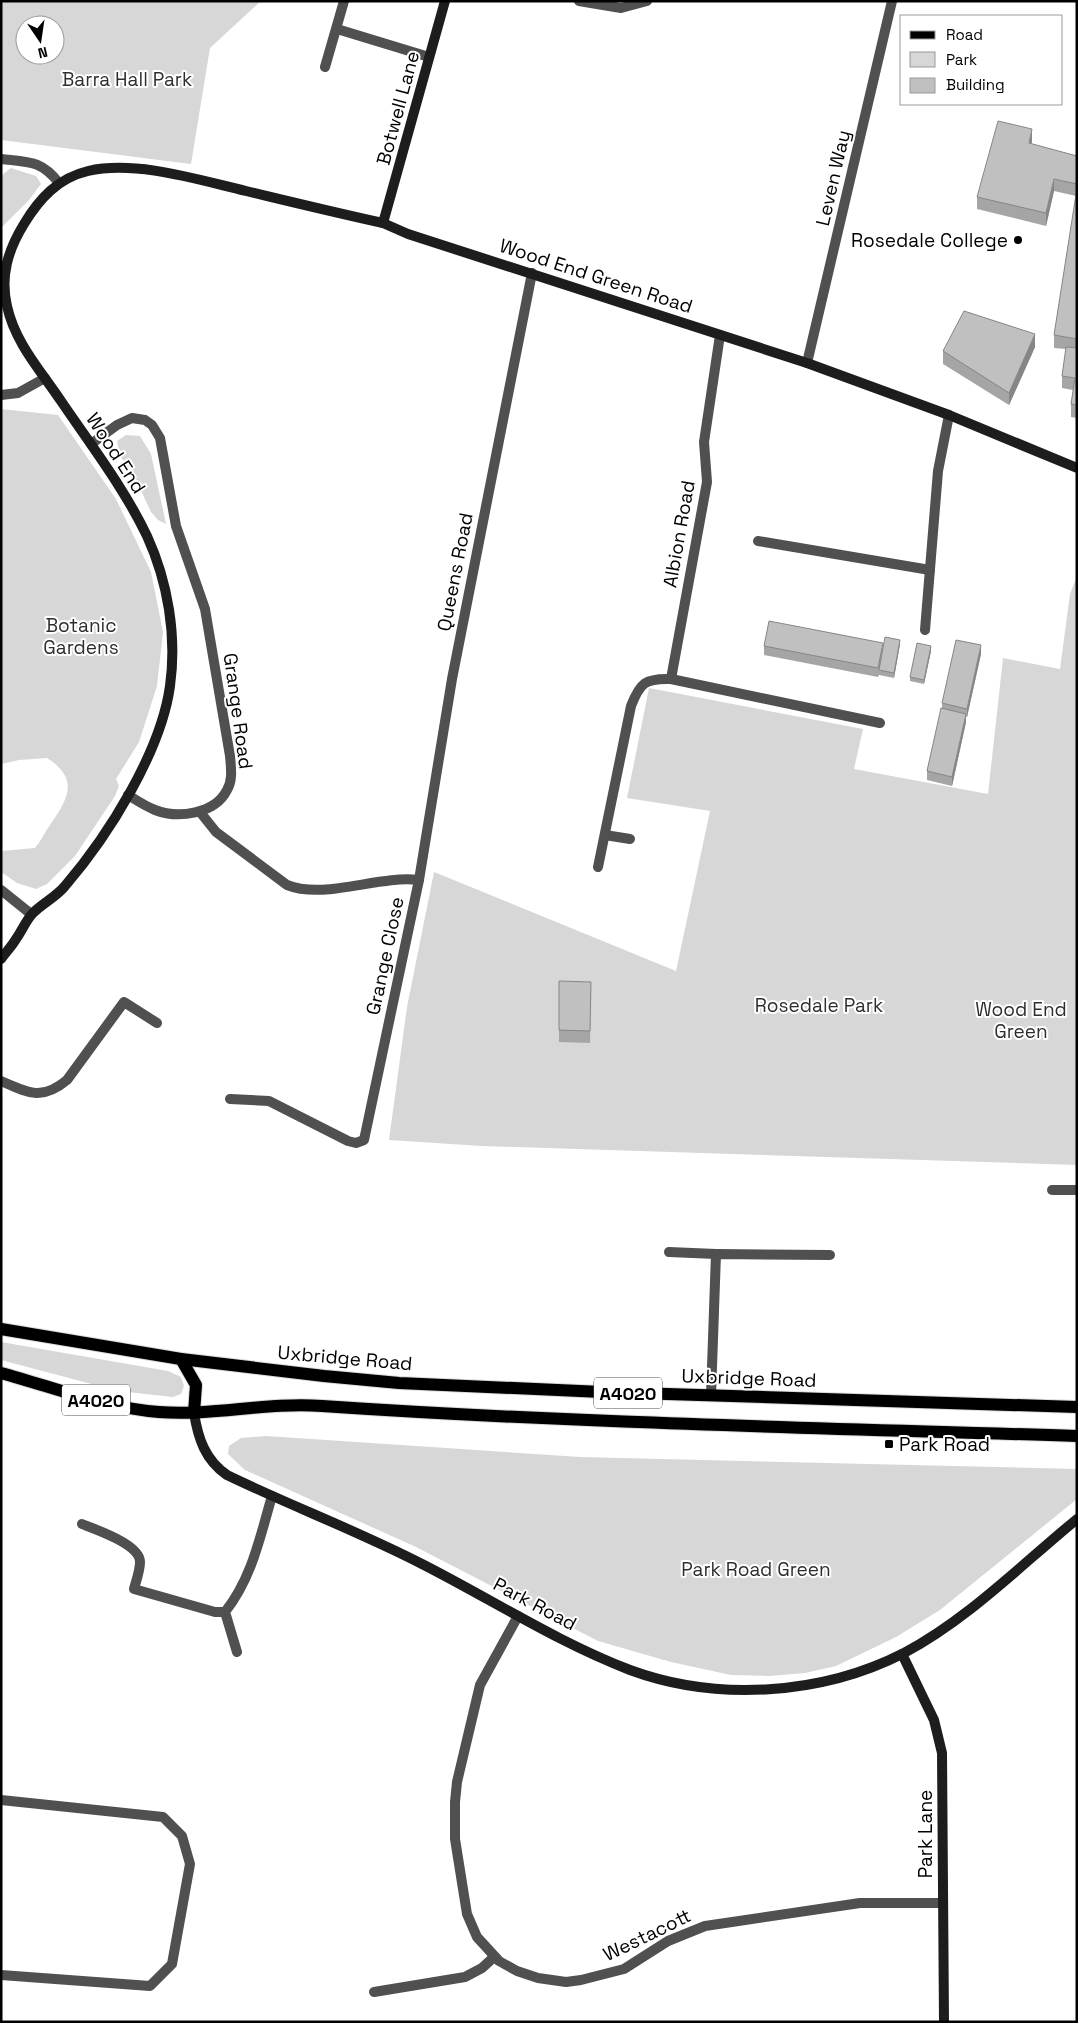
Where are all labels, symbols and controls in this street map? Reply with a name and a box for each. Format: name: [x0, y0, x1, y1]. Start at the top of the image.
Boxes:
north arrow: [15, 15, 65, 65]
legend: [900, 15, 1063, 105]
text: Road: [946, 25, 983, 44]
text: N: [36, 43, 50, 62]
street label: Botwell Lane: [371, 48, 425, 168]
text: Park: [946, 50, 977, 69]
park label: Barra Hall Park: [62, 67, 192, 92]
text: Building: [946, 75, 1005, 94]
street label: Leven Way: [810, 128, 856, 228]
place label: Rosedale College: [851, 228, 1008, 253]
street label: Wood End Green Road: [496, 233, 696, 319]
marker: Rosedale College: [1012, 234, 1024, 246]
street label: Wood End: [81, 408, 151, 498]
street label: Albion Road: [657, 478, 701, 590]
street label: Queens Road: [431, 511, 479, 633]
park label: Botanic Gardens: [43, 613, 119, 660]
street label: Grange Road: [217, 651, 259, 771]
street label: Grange Close: [360, 895, 410, 1017]
park label: Rosedale Park: [755, 993, 883, 1018]
park label: Wood End Green: [975, 997, 1067, 1044]
street label: Uxbridge Road: [277, 1340, 413, 1376]
street label: Uxbridge Road: [681, 1363, 817, 1393]
road number: A4020: [594, 1378, 662, 1409]
road number: A4020: [62, 1384, 130, 1416]
place label: Park Road: [899, 1432, 990, 1457]
marker: Park Road: [883, 1438, 895, 1450]
park label: Park Road Green: [681, 1557, 831, 1582]
street label: Park Road: [489, 1572, 581, 1636]
street label: Park Lane: [913, 1790, 938, 1878]
street label: Westacott: [599, 1903, 695, 1967]

